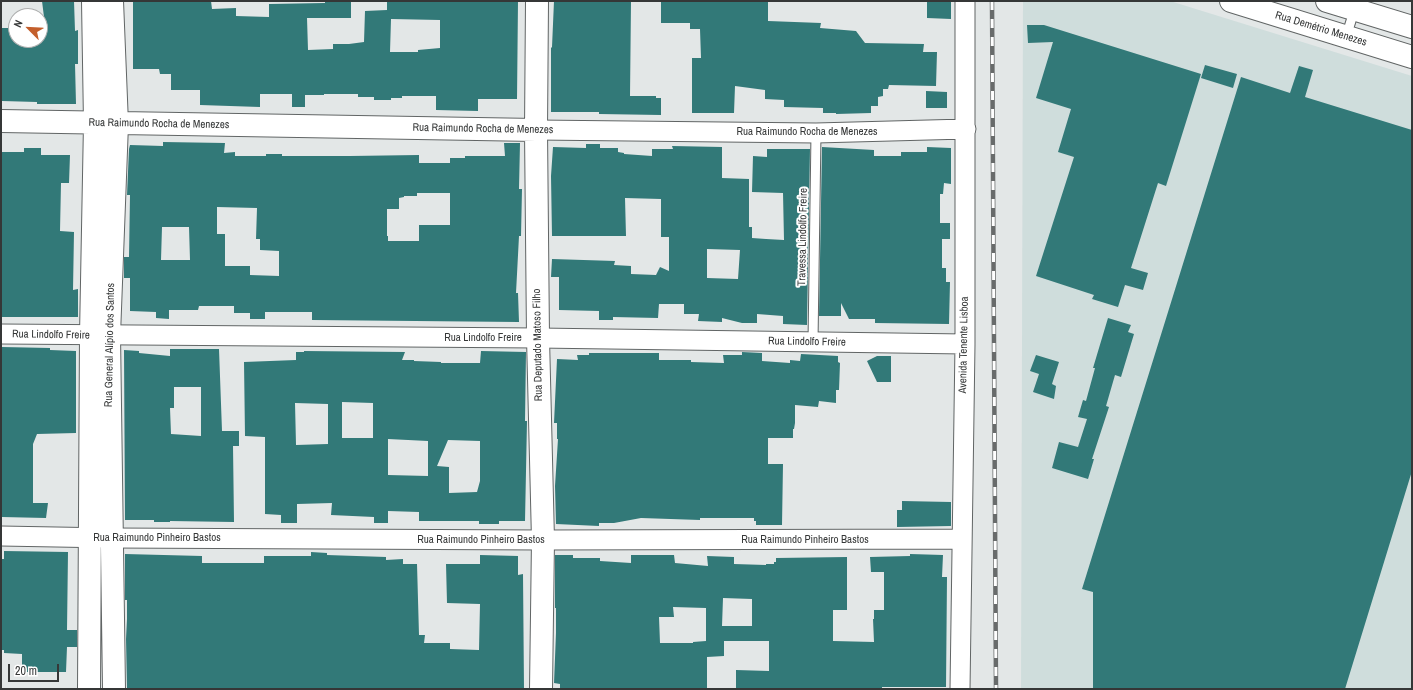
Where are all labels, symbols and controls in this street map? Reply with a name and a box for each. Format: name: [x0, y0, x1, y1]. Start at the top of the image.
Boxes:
north arrow: [8, 8, 48, 48]
street label: Rua Demétrio Menezes: [1274, 9, 1368, 49]
text: N: [10, 18, 26, 29]
street label: Rua Raimundo Rocha de Menezes: [88, 116, 230, 132]
street label: Rua Raimundo Rocha de Menezes: [412, 121, 554, 137]
street label: Rua Raimundo Rocha de Menezes: [737, 125, 877, 139]
street label: Travessa Lindolfo Freire: [796, 188, 810, 286]
street label: Rua General Alípio dos Santos: [102, 283, 118, 407]
street label: Rua Deputado Matoso Filho: [530, 288, 546, 402]
street label: Avenida Tenente Lisboa: [957, 296, 971, 394]
street label: Rua Lindolfo Freire: [12, 328, 90, 342]
street label: Rua Lindolfo Freire: [444, 331, 522, 345]
street label: Rua Lindolfo Freire: [768, 335, 846, 349]
street label: Rua Raimundo Pinheiro Bastos: [93, 531, 221, 545]
street label: Rua Raimundo Pinheiro Bastos: [417, 533, 545, 547]
street label: Rua Raimundo Pinheiro Bastos: [741, 533, 869, 547]
scale bar: [10, 656, 61, 682]
text: 20 m: [15, 663, 37, 679]

